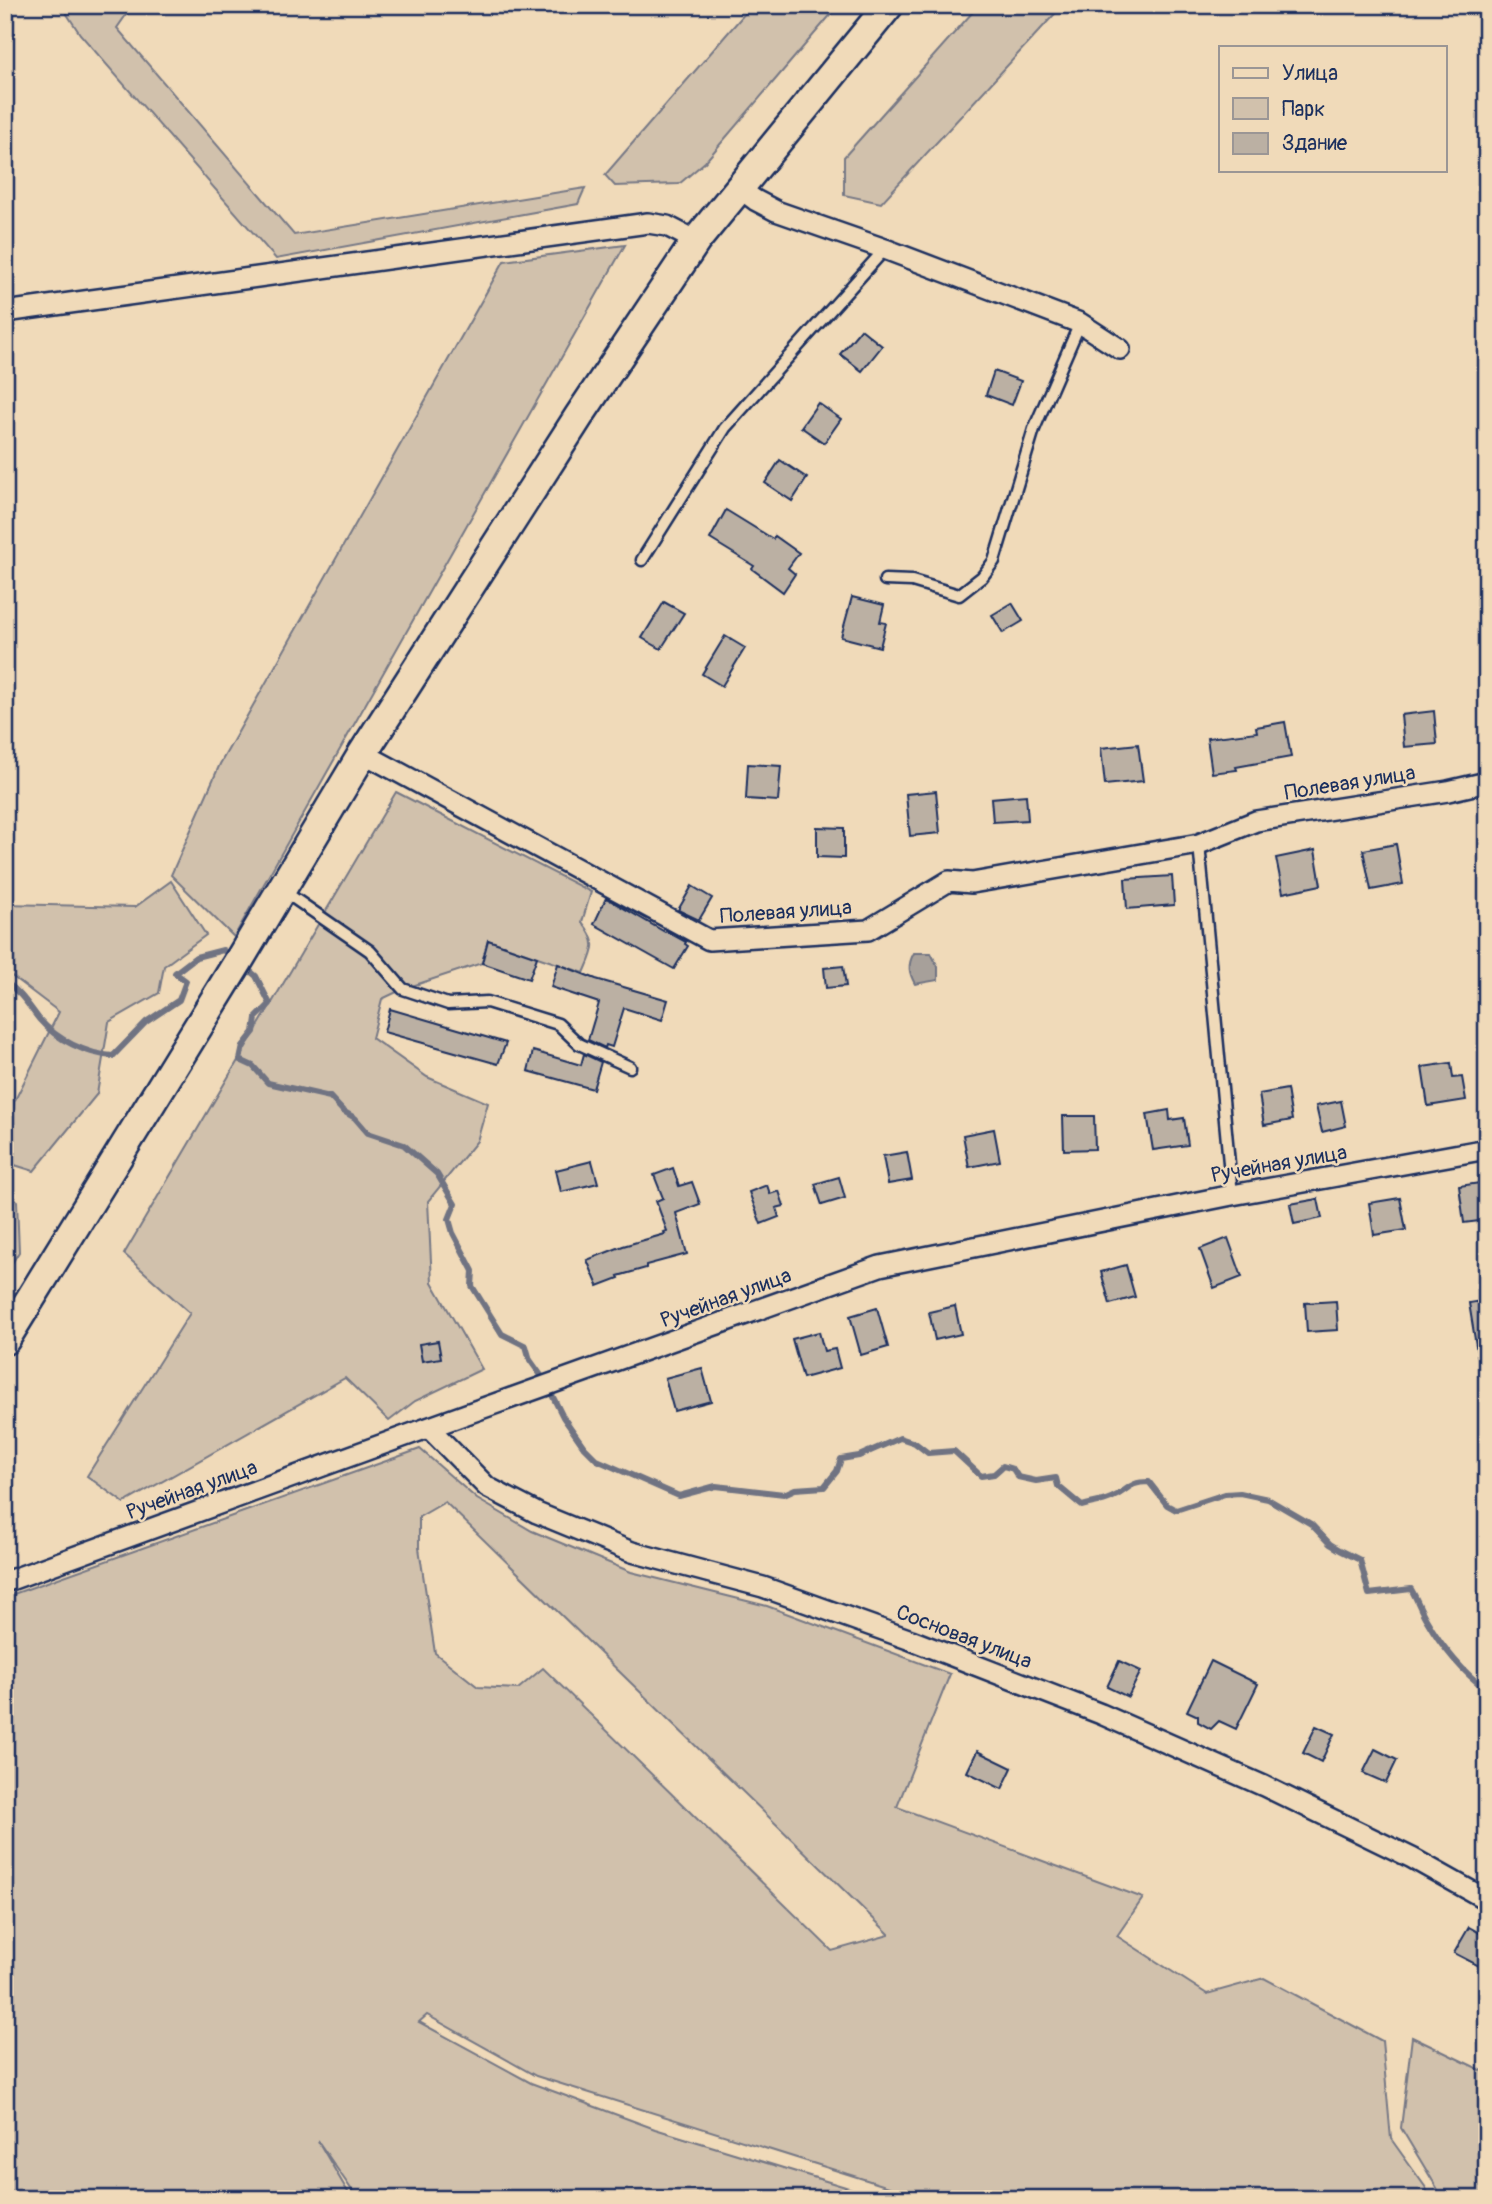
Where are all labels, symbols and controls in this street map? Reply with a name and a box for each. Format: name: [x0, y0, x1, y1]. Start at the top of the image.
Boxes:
legend: [1219, 46, 1446, 172]
text: Улица: [1282, 60, 1338, 87]
text: Парк: [1282, 96, 1325, 123]
text: Здание: [1282, 130, 1348, 157]
street label: Полевая улица: [1283, 759, 1417, 807]
street label: Полевая улица: [719, 894, 853, 930]
street label: Ручейная улица: [1209, 1139, 1349, 1189]
street label: Ручейная улица: [657, 1262, 795, 1334]
street label: Ручейная улица: [123, 1454, 261, 1526]
street label: Сосновая улица: [892, 1599, 1036, 1675]

